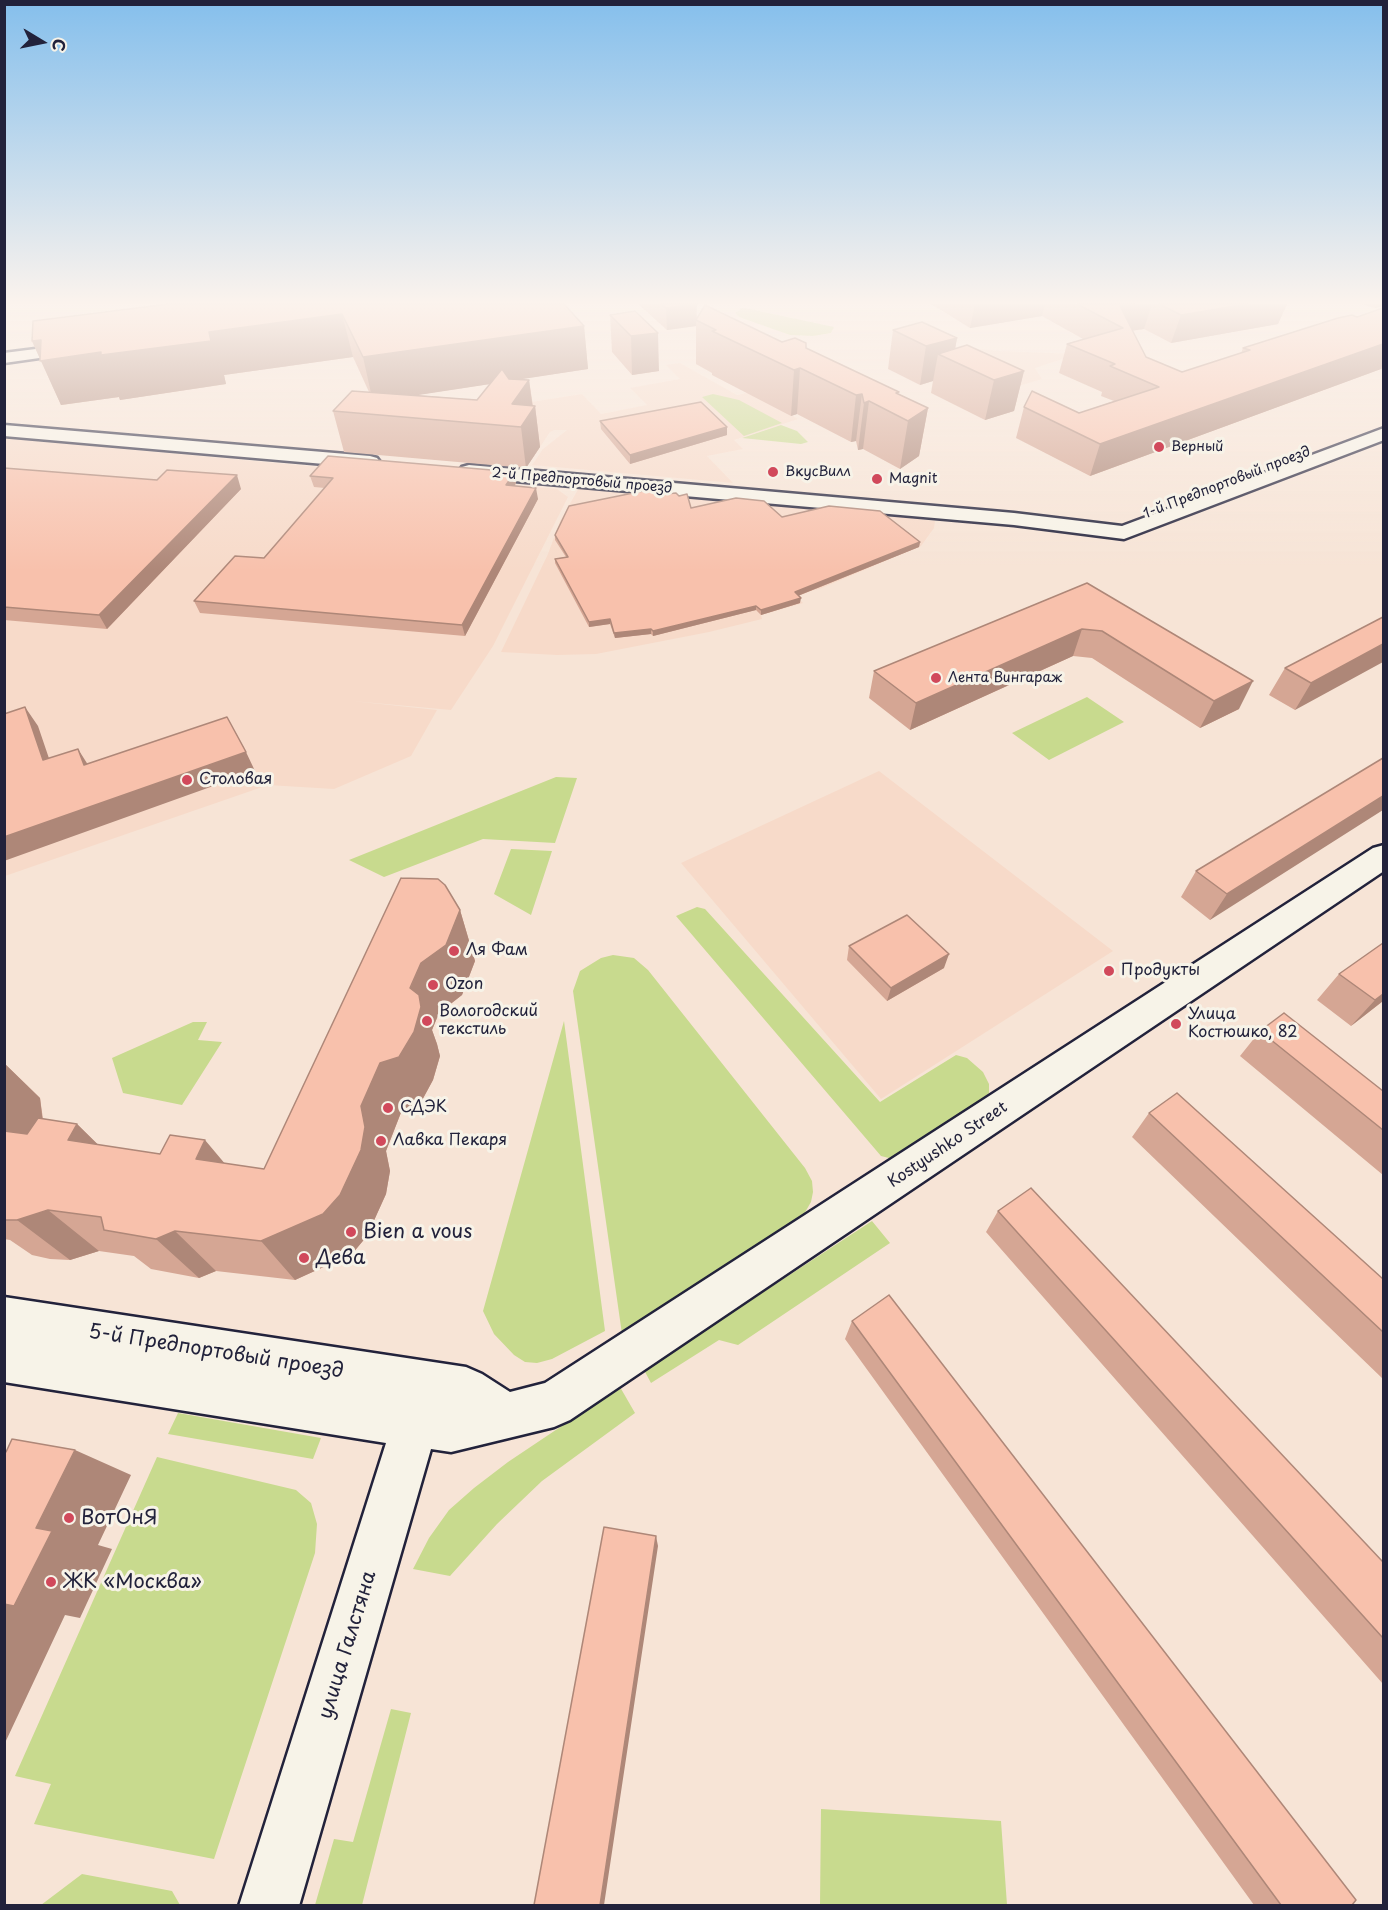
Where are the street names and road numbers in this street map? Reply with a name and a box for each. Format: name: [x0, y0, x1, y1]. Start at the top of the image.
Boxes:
street label: 1-й Предпортовый проезд: [1141, 443, 1313, 523]
street label: 2-й Предпортовый проезд: [491, 465, 673, 497]
street label: Kostyushko Street: [885, 1098, 1011, 1192]
street label: 5-й Предпортовый проезд: [87, 1320, 345, 1384]
street label: улица Галстяна: [314, 1568, 382, 1722]

